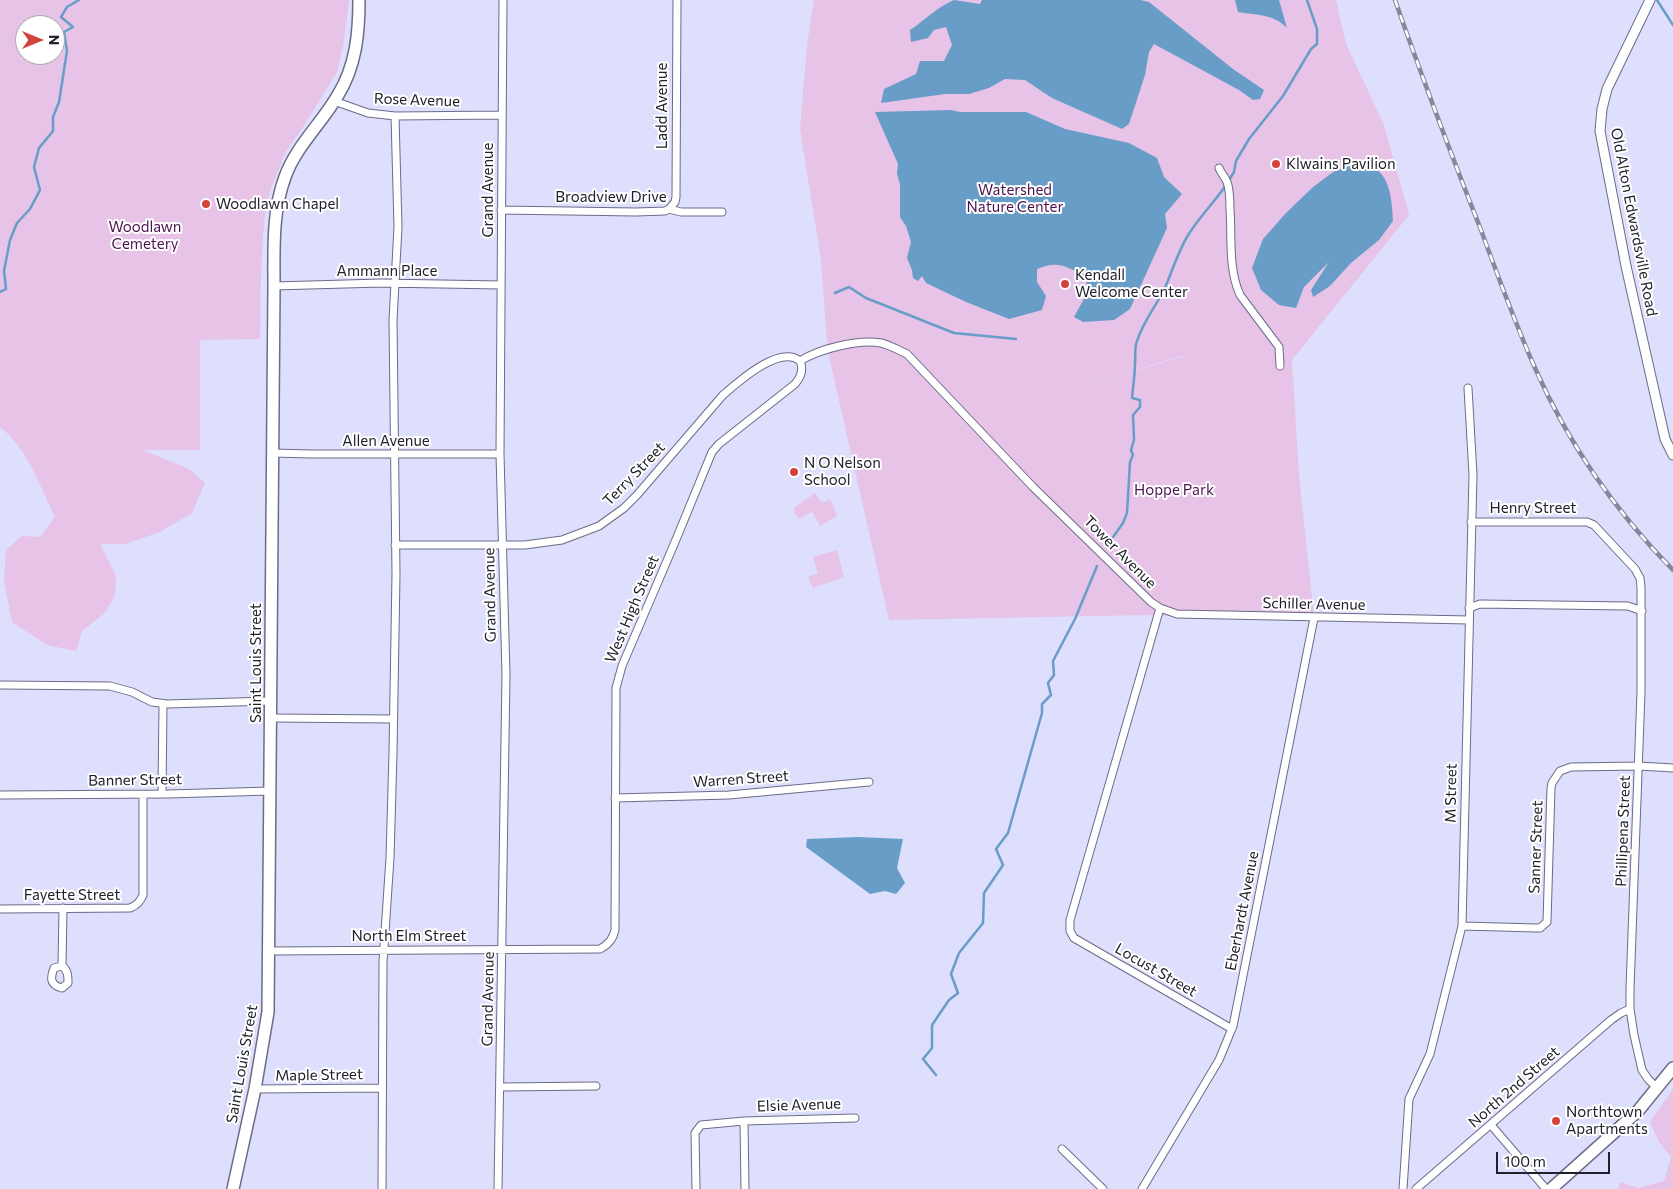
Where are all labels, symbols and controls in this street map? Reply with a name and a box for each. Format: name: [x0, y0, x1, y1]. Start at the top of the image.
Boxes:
north arrow: [15, 15, 65, 65]
text: N: [46, 35, 63, 45]
street label: Ladd Avenue: [653, 63, 671, 149]
street label: Rose Avenue: [374, 90, 460, 110]
street label: Old Alton Edwardsville Road: [1607, 126, 1661, 318]
street label: Grand Avenue: [479, 143, 497, 237]
place label: Klwains Pavilion: [1286, 155, 1396, 173]
marker: Klwains Pavilion: [1270, 158, 1282, 170]
park label: Watershed Nature Center: [967, 181, 1063, 216]
street label: Broadview Drive: [555, 188, 667, 206]
place label: Woodlawn Chapel: [216, 195, 339, 213]
marker: Woodlawn Chapel: [200, 198, 212, 210]
park label: Woodlawn Cemetery: [109, 218, 181, 253]
street label: Ammann Place: [337, 262, 437, 280]
place label: Kendall Welcome Center: [1075, 266, 1188, 301]
marker: Kendall Welcome Center: [1059, 278, 1071, 290]
street label: Allen Avenue: [342, 432, 430, 450]
street label: Terry Street: [599, 438, 669, 510]
place label: N O Nelson School: [804, 454, 881, 489]
marker: N O Nelson School: [788, 466, 800, 478]
park label: Hoppe Park: [1134, 481, 1214, 499]
street label: Henry Street: [1490, 499, 1576, 517]
street label: Tower Avenue: [1080, 512, 1160, 592]
street label: Grand Avenue: [480, 547, 500, 643]
street label: West High Street: [601, 553, 663, 665]
street label: Schiller Avenue: [1262, 594, 1366, 614]
street label: Saint Louis Street: [247, 603, 265, 723]
street label: M Street: [1441, 763, 1461, 823]
street label: Warren Street: [693, 767, 789, 791]
street label: Banner Street: [88, 770, 182, 790]
street label: Phillipena Street: [1612, 775, 1634, 887]
street label: Sanner Street: [1525, 800, 1547, 894]
street label: Eberhardt Avenue: [1222, 850, 1262, 972]
street label: Fayette Street: [24, 886, 120, 904]
street label: North Elm Street: [352, 927, 466, 945]
street label: Locust Street: [1112, 939, 1200, 1001]
street label: Grand Avenue: [478, 951, 498, 1047]
street label: Saint Louis Street: [223, 1003, 261, 1125]
street label: North 2nd Street: [1465, 1043, 1563, 1131]
street label: Maple Street: [275, 1065, 363, 1085]
street label: Elsie Avenue: [757, 1095, 841, 1115]
place label: Northtown Apartments: [1566, 1103, 1648, 1138]
marker: Northtown Apartments: [1550, 1115, 1562, 1127]
scale bar: [1498, 1142, 1612, 1174]
text: 100 m: [1504, 1152, 1546, 1170]

